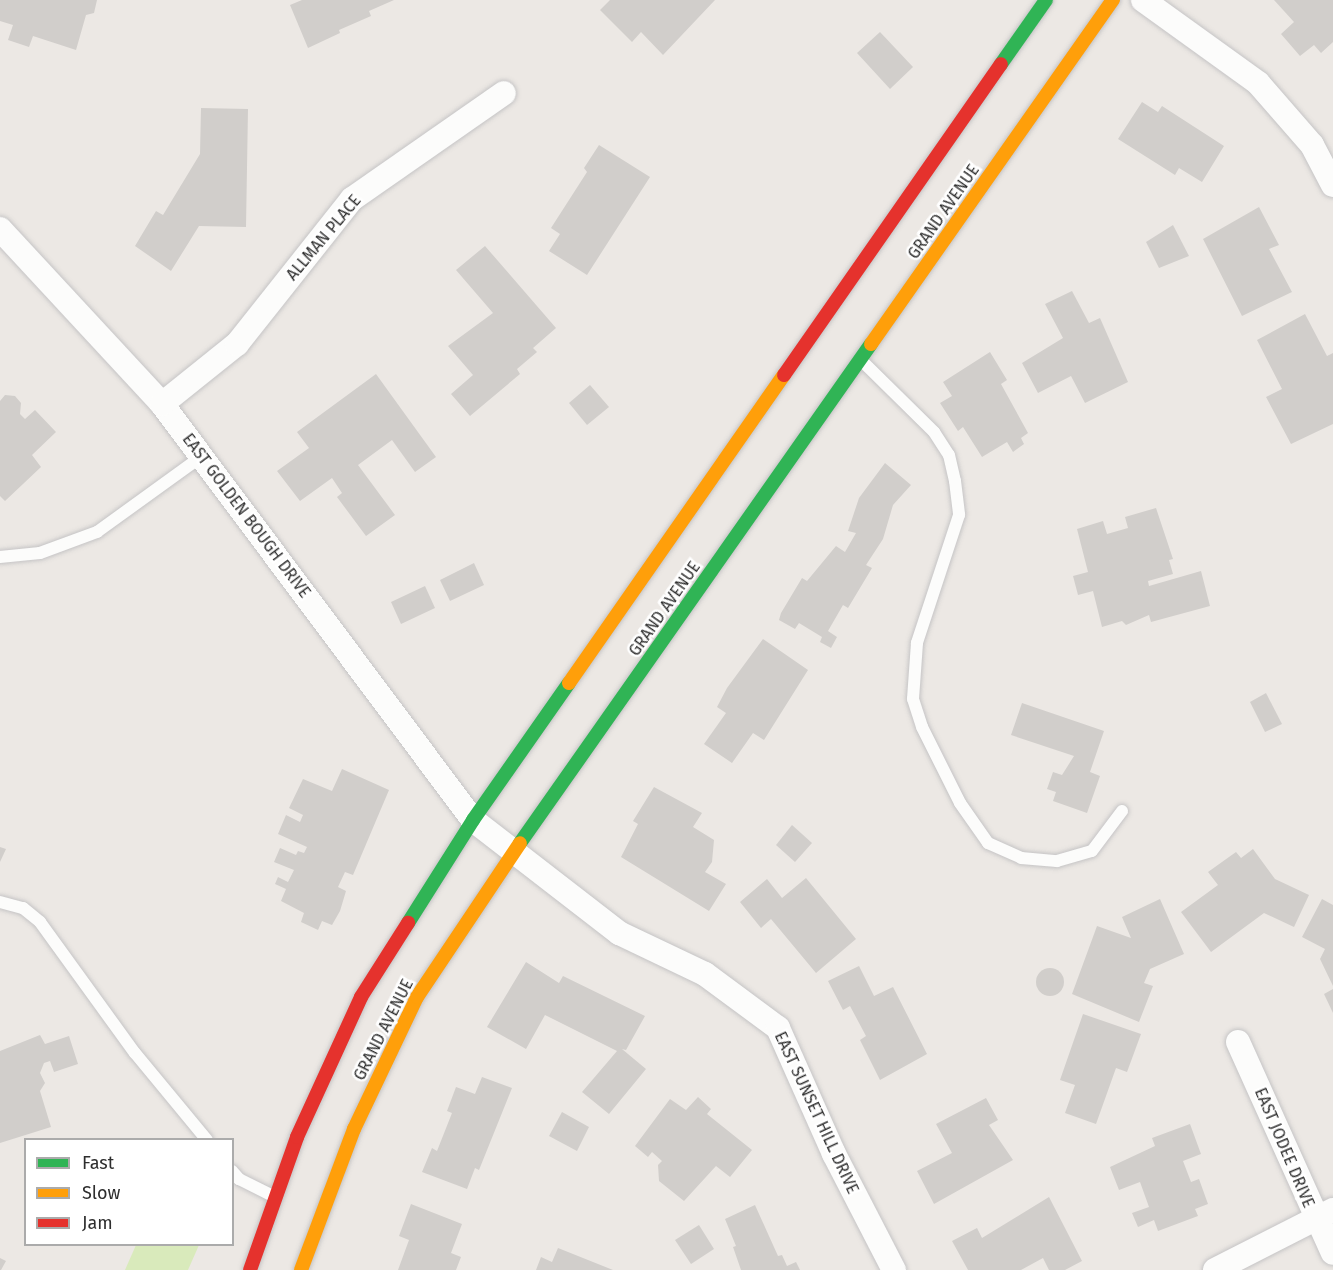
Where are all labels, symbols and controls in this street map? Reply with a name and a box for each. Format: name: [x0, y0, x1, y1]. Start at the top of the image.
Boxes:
street label: GRAND AVENUE: [904, 161, 984, 263]
street label: ALLMAN PLACE: [283, 191, 365, 285]
street label: EAST GOLDEN BOUGH DRIVE: [178, 430, 314, 602]
street label: GRAND AVENUE: [625, 558, 705, 660]
street label: GRAND AVENUE: [350, 976, 418, 1084]
street label: EAST SUNSET HILL DRIVE: [770, 1029, 862, 1197]
street label: EAST JODEE DRIVE: [1250, 1085, 1318, 1211]
legend: [24, 1138, 234, 1246]
text: Fast: [82, 1152, 114, 1174]
text: Slow: [82, 1182, 120, 1204]
text: Jam: [82, 1212, 113, 1234]

